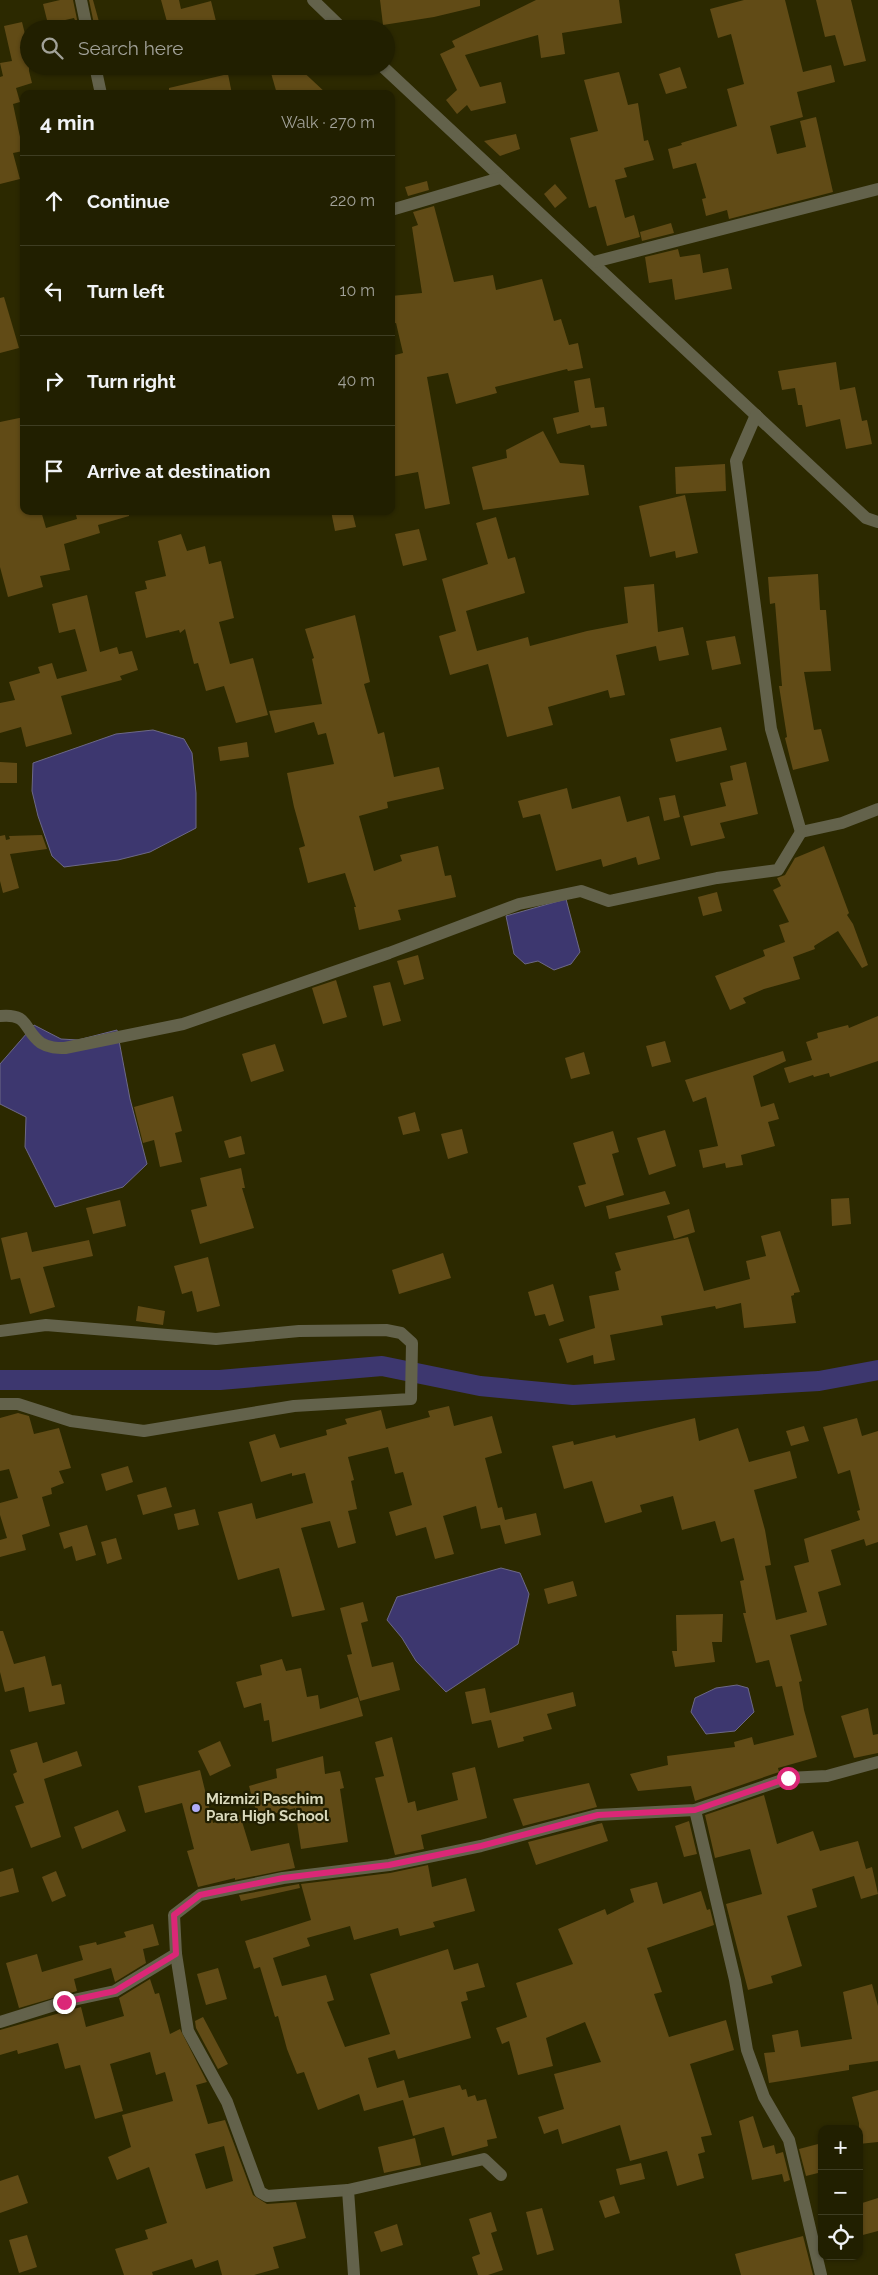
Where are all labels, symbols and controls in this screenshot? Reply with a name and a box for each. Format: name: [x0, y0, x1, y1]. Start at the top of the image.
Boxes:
search box: [20, 20, 395, 75]
icon: search: [38, 34, 66, 62]
text: Search here: [78, 37, 184, 59]
text: 4 min: [40, 110, 95, 135]
text: Walk · 270 m: [281, 113, 375, 132]
icon: ahead: [40, 187, 68, 215]
text: Continue: [87, 190, 170, 212]
text: 220 m: [330, 191, 375, 210]
icon: left: [40, 277, 68, 305]
text: Turn left: [87, 280, 164, 302]
text: 10 m: [340, 281, 375, 300]
icon: right: [40, 367, 68, 395]
text: Turn right: [87, 370, 176, 392]
text: 40 m: [338, 371, 375, 390]
icon: arrive: [40, 457, 68, 485]
text: Arrive at destination: [87, 460, 271, 482]
route start: [777, 1767, 800, 1790]
place label: Mizmizi Paschim Para High School: [206, 1790, 329, 1825]
marker: Mizmizi Paschim Para High School: [190, 1802, 202, 1814]
route end: [53, 1991, 76, 2014]
map controls: [818, 2125, 863, 2260]
button: +: [818, 2125, 863, 2170]
button: −: [818, 2170, 863, 2215]
button: locate: [818, 2215, 863, 2260]

